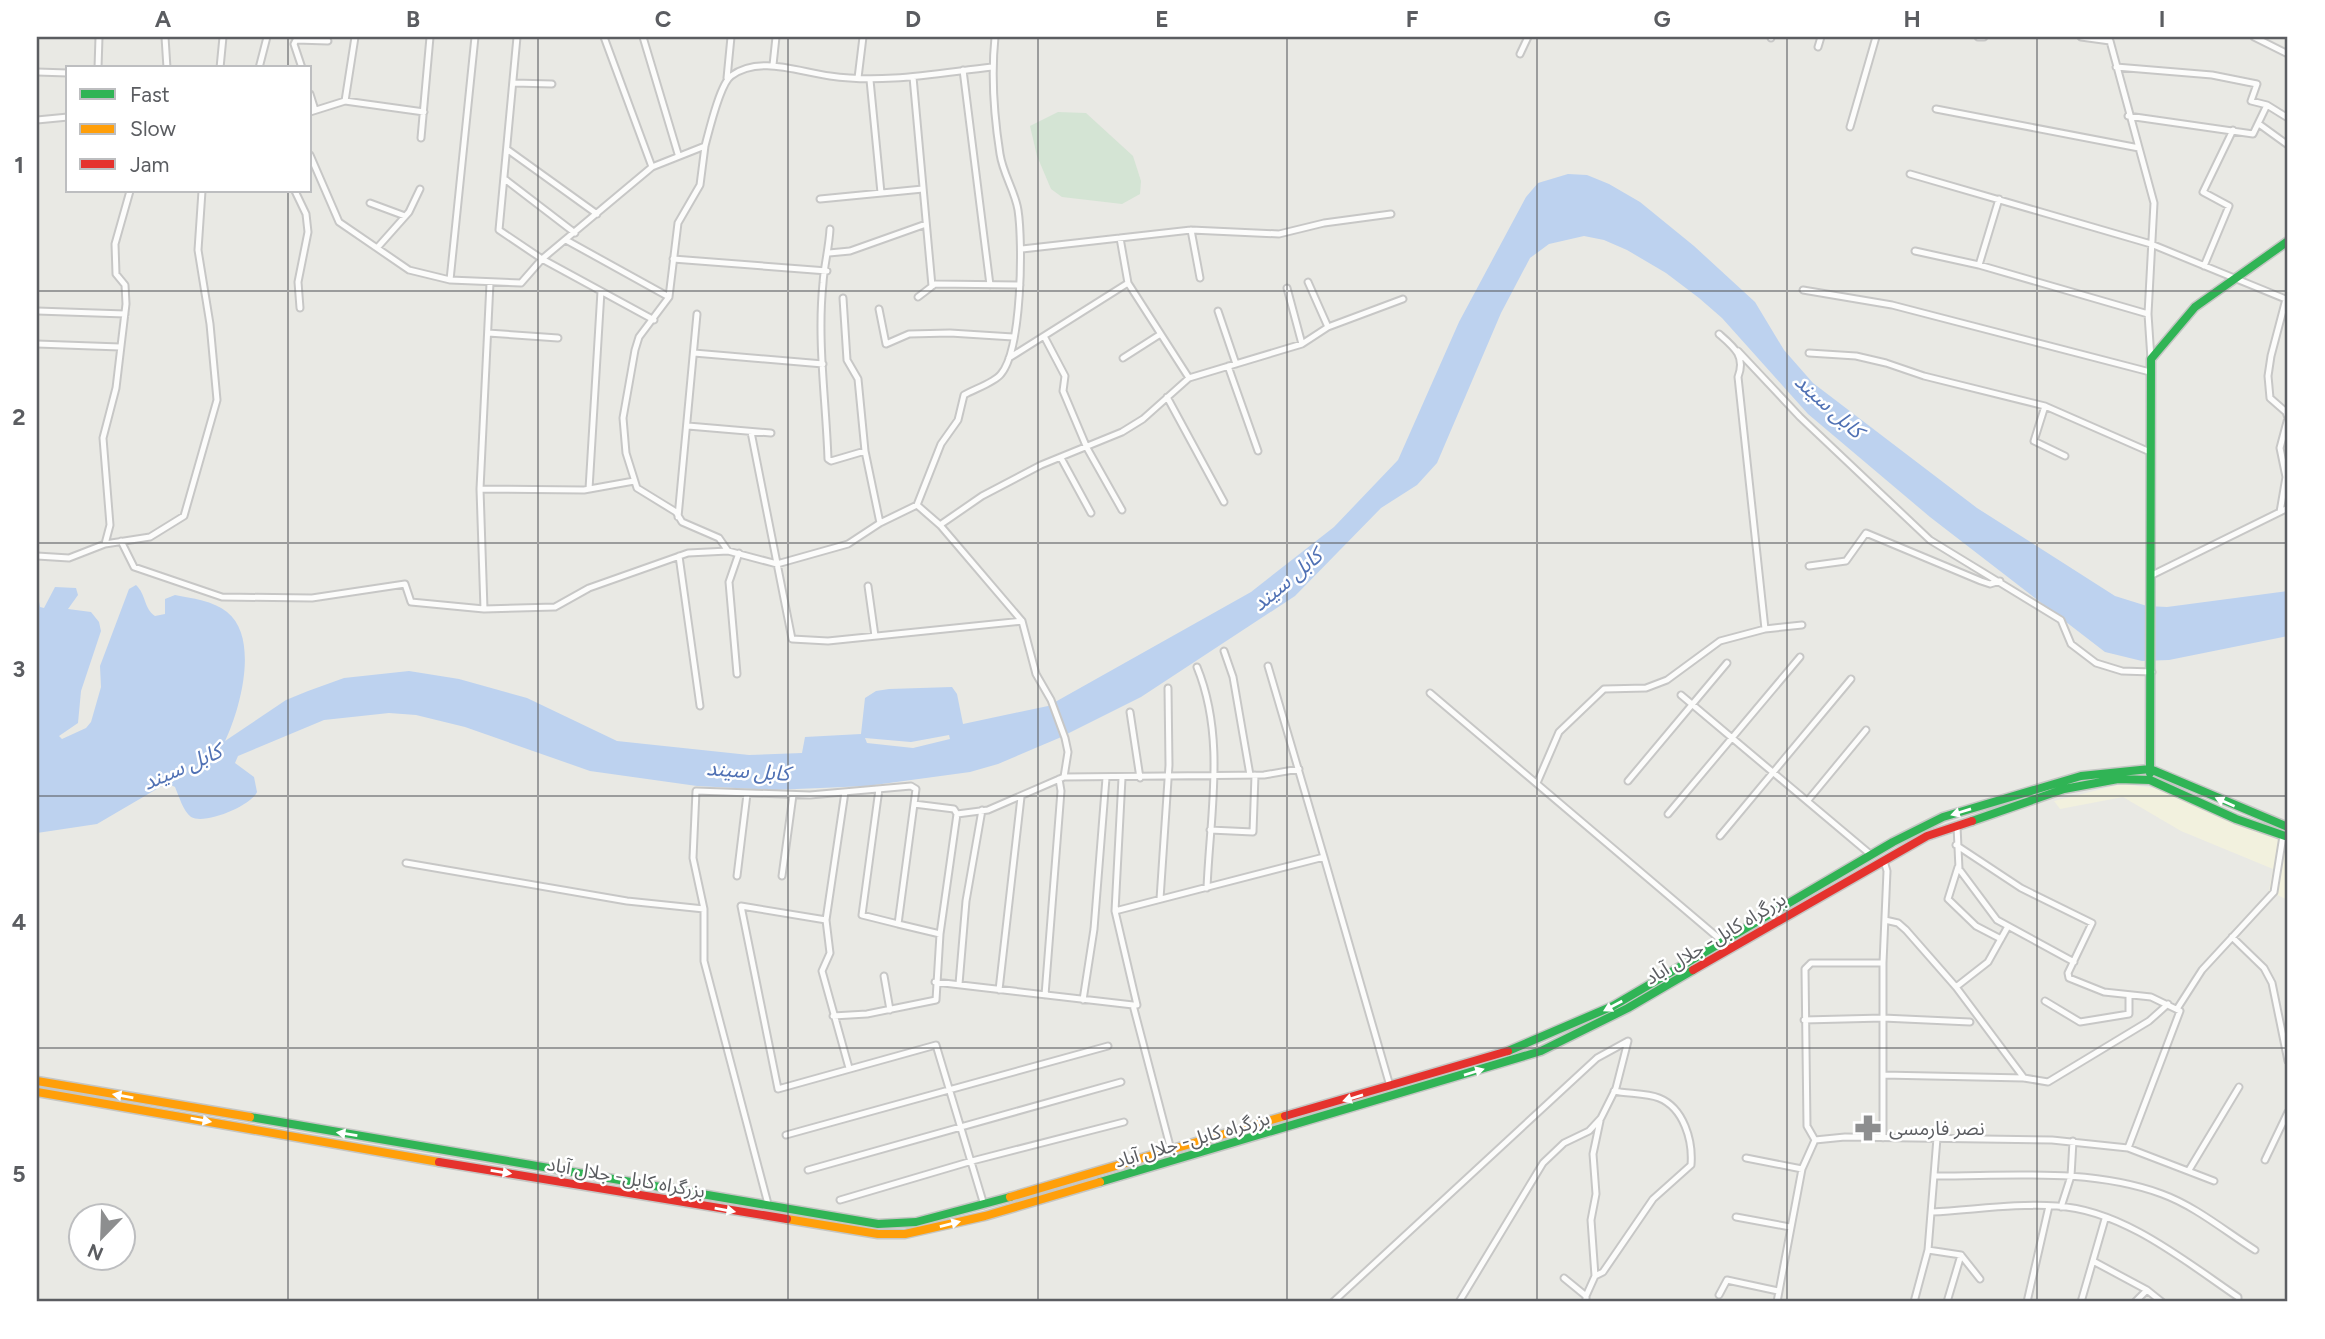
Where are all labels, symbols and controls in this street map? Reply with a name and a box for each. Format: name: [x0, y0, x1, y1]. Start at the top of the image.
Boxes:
text: A: [155, 5, 172, 33]
text: B: [406, 5, 420, 33]
text: C: [655, 5, 672, 33]
text: D: [905, 5, 921, 33]
text: E: [1155, 5, 1169, 33]
text: F: [1406, 5, 1419, 33]
text: G: [1653, 5, 1671, 33]
text: H: [1903, 5, 1921, 33]
text: I: [2159, 5, 2165, 33]
legend: [66, 66, 312, 192]
text: Fast: [130, 82, 170, 107]
text: Slow: [130, 116, 176, 141]
text: 1: [14, 151, 24, 179]
text: Jam: [130, 152, 169, 177]
water label: کابل سيند: [1790, 368, 1872, 446]
text: 2: [12, 403, 26, 431]
water label: کابل سيند: [1247, 540, 1330, 616]
text: 3: [13, 655, 25, 683]
water label: کابل سيند: [139, 736, 229, 795]
water label: کابل سيند: [705, 755, 795, 786]
one-way arrow: [2215, 796, 2235, 808]
one-way arrow: [1950, 807, 1971, 818]
street label: بزرگراه کابل- جلال آباد: [1641, 887, 1790, 990]
text: 4: [12, 908, 26, 936]
one-way arrow: [1603, 1000, 1623, 1012]
one-way arrow: [1464, 1066, 1485, 1076]
one-way arrow: [112, 1090, 134, 1101]
one-way arrow: [1342, 1093, 1363, 1103]
street label: بزرگراه کابل- جلال آباد: [1112, 1106, 1272, 1173]
pharmacy icon: نصر فارمسی: [1853, 1113, 1883, 1143]
one-way arrow: [190, 1115, 212, 1126]
place label: نصر فارمسی: [1889, 1117, 1985, 1140]
one-way arrow: [336, 1128, 358, 1139]
street label: بزرگراه کابل- جلال آباد: [545, 1152, 707, 1203]
text: 5: [12, 1160, 26, 1188]
one-way arrow: [490, 1167, 512, 1178]
north arrow: [66, 1202, 136, 1272]
one-way arrow: [715, 1205, 737, 1216]
one-way arrow: [939, 1218, 961, 1229]
text: N: [84, 1239, 107, 1266]

